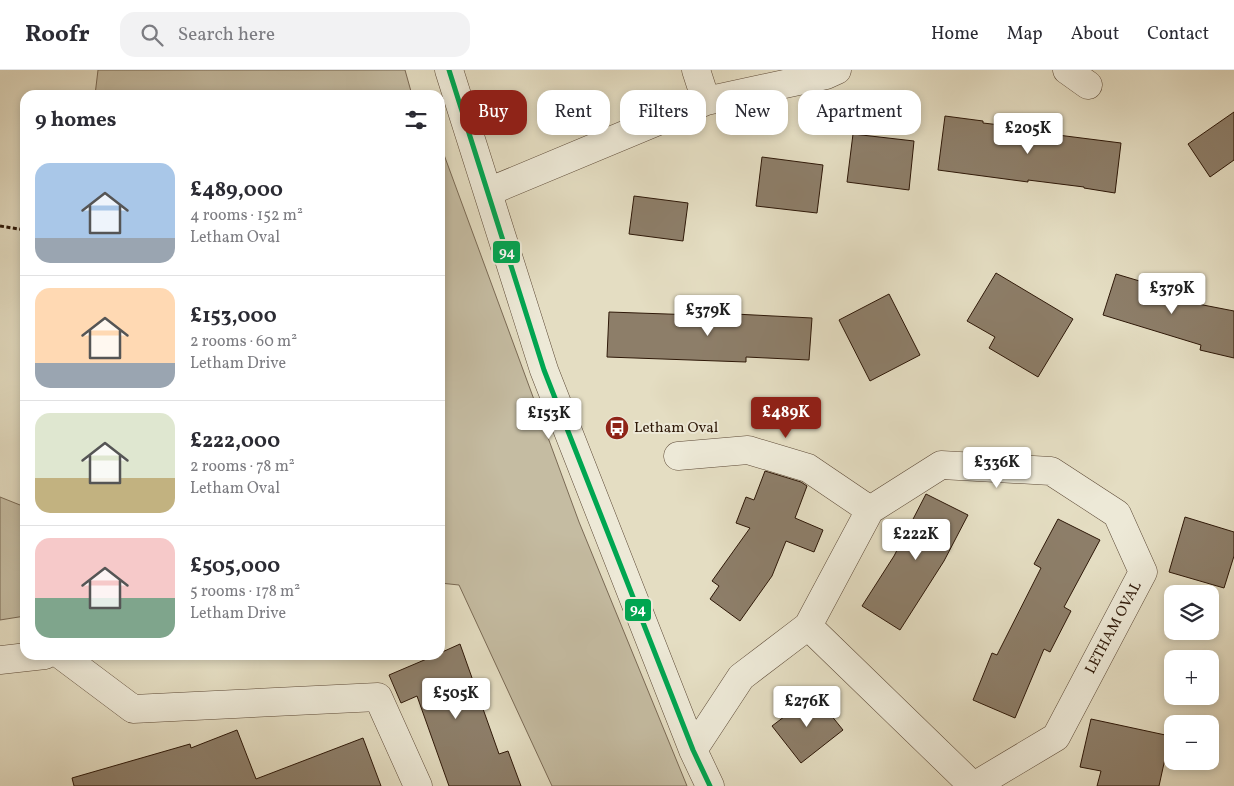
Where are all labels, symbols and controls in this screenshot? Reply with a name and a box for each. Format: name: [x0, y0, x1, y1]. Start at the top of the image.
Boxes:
search box: [120, 12, 470, 57]
text: Roofr: [25, 18, 90, 52]
icon: search: [138, 21, 166, 49]
text: Search here: [178, 22, 275, 48]
text: Home: [931, 22, 979, 47]
text: Map: [1007, 22, 1043, 47]
text: About: [1071, 22, 1119, 47]
text: Contact: [1147, 22, 1209, 47]
chip: Buy: [460, 90, 527, 135]
chip: Rent: [537, 90, 610, 135]
chip: Filters: [620, 90, 706, 135]
chip: New: [716, 90, 788, 135]
chip: Apartment: [798, 90, 921, 135]
text: 9 homes: [35, 106, 116, 135]
icon: filters: [402, 106, 430, 134]
pin: £205K: [993, 112, 1063, 155]
text: £205K: [1005, 118, 1051, 140]
text: £489,000: [190, 176, 283, 205]
icon: home: [75, 183, 135, 243]
text: 4 rooms · 152 m²: [190, 205, 303, 227]
text: Letham Oval: [190, 227, 280, 249]
line badge: 94: [492, 240, 521, 264]
text: 94: [499, 244, 515, 263]
pin: £379K: [1137, 272, 1207, 315]
text: £379K: [1149, 278, 1195, 300]
pin: £379K: [673, 294, 743, 337]
text: £379K: [685, 300, 731, 322]
text: £153,000: [190, 302, 277, 331]
icon: home: [75, 308, 135, 368]
text: 2 rooms · 60 m²: [190, 331, 297, 353]
text: Letham Drive: [190, 353, 286, 375]
pin: £489K: [751, 396, 821, 439]
pin: £153K: [514, 398, 584, 440]
text: £489K: [762, 402, 810, 424]
text: £153K: [527, 403, 571, 425]
bus stop icon: Letham Oval: [604, 415, 630, 441]
place label: Letham Oval: [634, 418, 718, 439]
text: £222,000: [190, 427, 280, 456]
icon: home: [75, 433, 135, 493]
pin: £336K: [962, 446, 1032, 489]
text: £336K: [974, 452, 1020, 474]
text: 2 rooms · 78 m²: [190, 456, 295, 478]
text: Letham Oval: [190, 478, 280, 500]
pin: £222K: [881, 518, 951, 561]
text: £222K: [893, 524, 939, 546]
text: £505,000: [190, 552, 280, 581]
icon: home: [75, 558, 135, 618]
street label: LETHAM OVAL: [1081, 577, 1148, 678]
text: 5 rooms · 178 m²: [190, 581, 300, 603]
map controls: [1164, 585, 1219, 770]
button: layers: [1164, 585, 1219, 640]
line badge: 94: [624, 598, 652, 622]
text: 94: [630, 601, 646, 620]
text: Letham Drive: [190, 603, 286, 625]
button: +: [1164, 650, 1219, 705]
pin: £505K: [421, 678, 491, 720]
text: £505K: [433, 683, 479, 705]
pin: £276K: [772, 686, 842, 728]
text: £276K: [784, 691, 830, 713]
button: −: [1164, 715, 1219, 770]

